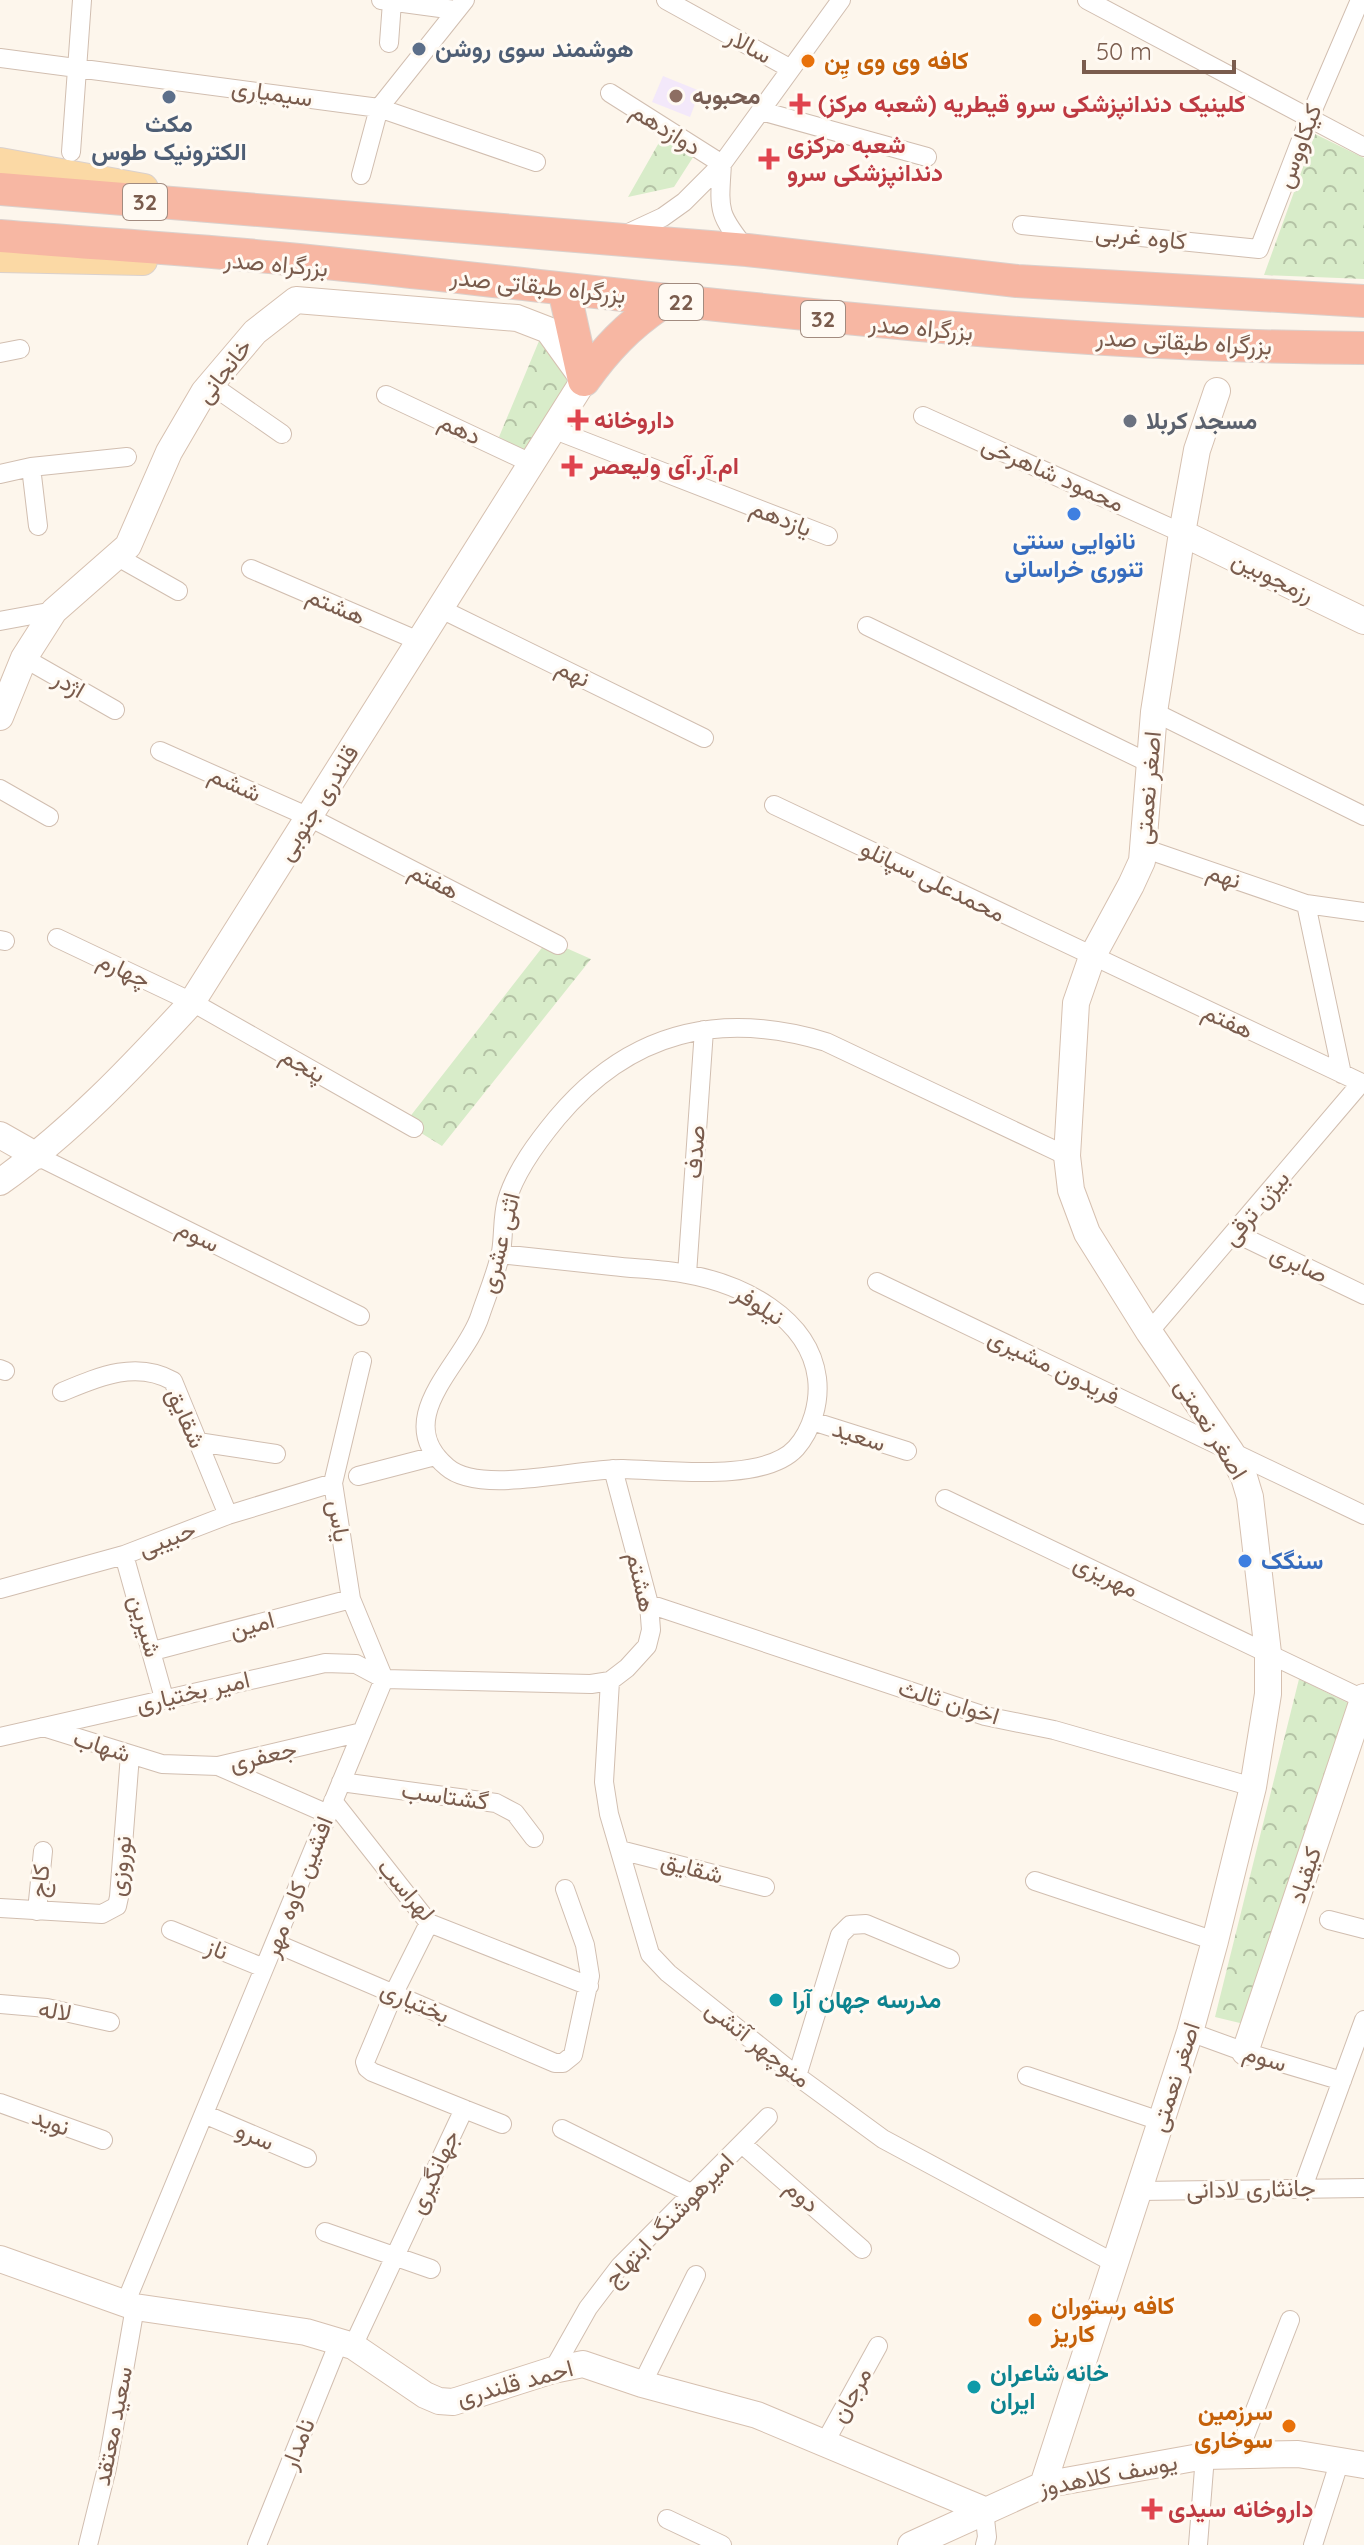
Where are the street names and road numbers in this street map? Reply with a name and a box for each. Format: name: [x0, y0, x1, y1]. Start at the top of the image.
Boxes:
street label: سالار: [720, 20, 777, 71]
street label: سیمیاری: [230, 71, 315, 114]
street label: دوازدهم: [625, 95, 707, 163]
street label: کیکاووس: [1268, 99, 1329, 192]
road number: 32: [123, 184, 167, 220]
street label: کاوه غربی: [1094, 216, 1188, 257]
street label: بزرگراه صدر: [222, 243, 330, 284]
street label: بزرگراه طبقاتی صدر: [448, 261, 627, 310]
road number: 22: [659, 284, 703, 320]
road number: 32: [801, 301, 845, 337]
street label: بزرگراه صدر: [867, 307, 975, 348]
street label: بزرگراه طبقاتی صدر: [1094, 321, 1273, 362]
street label: خانجانی: [189, 332, 258, 409]
street label: دهم: [434, 405, 486, 453]
street label: محمود شاهرخی: [977, 428, 1129, 519]
street label: یازدهم: [746, 492, 816, 544]
street label: رزمجوبین: [1227, 543, 1320, 610]
street label: هشتم: [302, 579, 370, 633]
street label: نهم: [551, 651, 595, 695]
street label: اژدر: [47, 662, 91, 705]
street label: اصغر نعمتی: [1127, 730, 1168, 846]
street label: قلندری جنوبی: [270, 739, 365, 866]
street label: ششم: [204, 758, 266, 810]
street label: محمدعلی سپانلو: [855, 832, 1011, 930]
street label: هفتم: [403, 855, 465, 907]
street label: نهم: [1203, 855, 1245, 897]
street label: چهارم: [92, 944, 156, 996]
street label: هفتم: [1197, 995, 1259, 1047]
street label: پنجم: [275, 1039, 331, 1091]
street label: صدف: [677, 1124, 711, 1180]
street label: بیژن ترقی: [1215, 1163, 1296, 1252]
street label: اثنی عشری: [472, 1189, 527, 1296]
street label: سوم: [171, 1212, 225, 1260]
street label: صابری: [1266, 1237, 1333, 1290]
street label: نیلوفر: [727, 1277, 790, 1332]
street label: فریدون مشیری: [983, 1321, 1125, 1412]
street label: اصغر نعمتی: [1168, 1372, 1255, 1485]
street label: شقایق: [160, 1383, 213, 1453]
street label: سعید: [829, 1412, 890, 1458]
street label: یاس: [322, 1498, 358, 1544]
street label: حبیبی: [134, 1513, 200, 1563]
street label: مهریزی: [1069, 1547, 1144, 1605]
street label: هشتم: [619, 1549, 663, 1615]
street label: شیرین: [122, 1591, 169, 1661]
street label: امین: [226, 1604, 277, 1644]
street label: امیر بختیاری: [133, 1663, 253, 1720]
street label: اخوان ثالث: [895, 1671, 1003, 1732]
street label: شهاب: [70, 1722, 135, 1769]
street label: جعفری: [226, 1733, 299, 1778]
street label: گشتاسب: [400, 1774, 491, 1816]
street label: افشین کاوه مهر: [255, 1812, 340, 1963]
street label: نوروزی: [100, 1834, 139, 1898]
street label: کیقباد: [1281, 1843, 1327, 1907]
street label: شقایق: [658, 1844, 727, 1890]
street label: لهراسب: [371, 1852, 442, 1927]
street label: کاج: [22, 1863, 58, 1899]
street label: ناز: [201, 1930, 233, 1967]
street label: بختیاری: [376, 1973, 454, 2030]
street label: لاله: [36, 1992, 74, 2028]
street label: منوچهر آتشی: [699, 1993, 817, 2095]
street label: اصغر نعمتی: [1142, 2018, 1207, 2136]
street label: سوم: [1239, 2036, 1291, 2080]
street label: نوید: [28, 2101, 74, 2143]
street label: سرو: [231, 2114, 279, 2157]
street label: جهانگیری: [401, 2125, 466, 2219]
street label: امیرهوشنگ ابتهاج: [597, 2146, 741, 2294]
street label: دوم: [778, 2172, 826, 2220]
street label: جانثاری لادانی: [1186, 2172, 1316, 2205]
street label: احمد قلندری: [453, 2352, 577, 2413]
street label: مرجان: [823, 2362, 878, 2428]
street label: سعید معتقد: [86, 2364, 138, 2488]
street label: نامدار: [273, 2414, 322, 2475]
street label: یوسف کلاهدوز: [1035, 2446, 1180, 2503]

